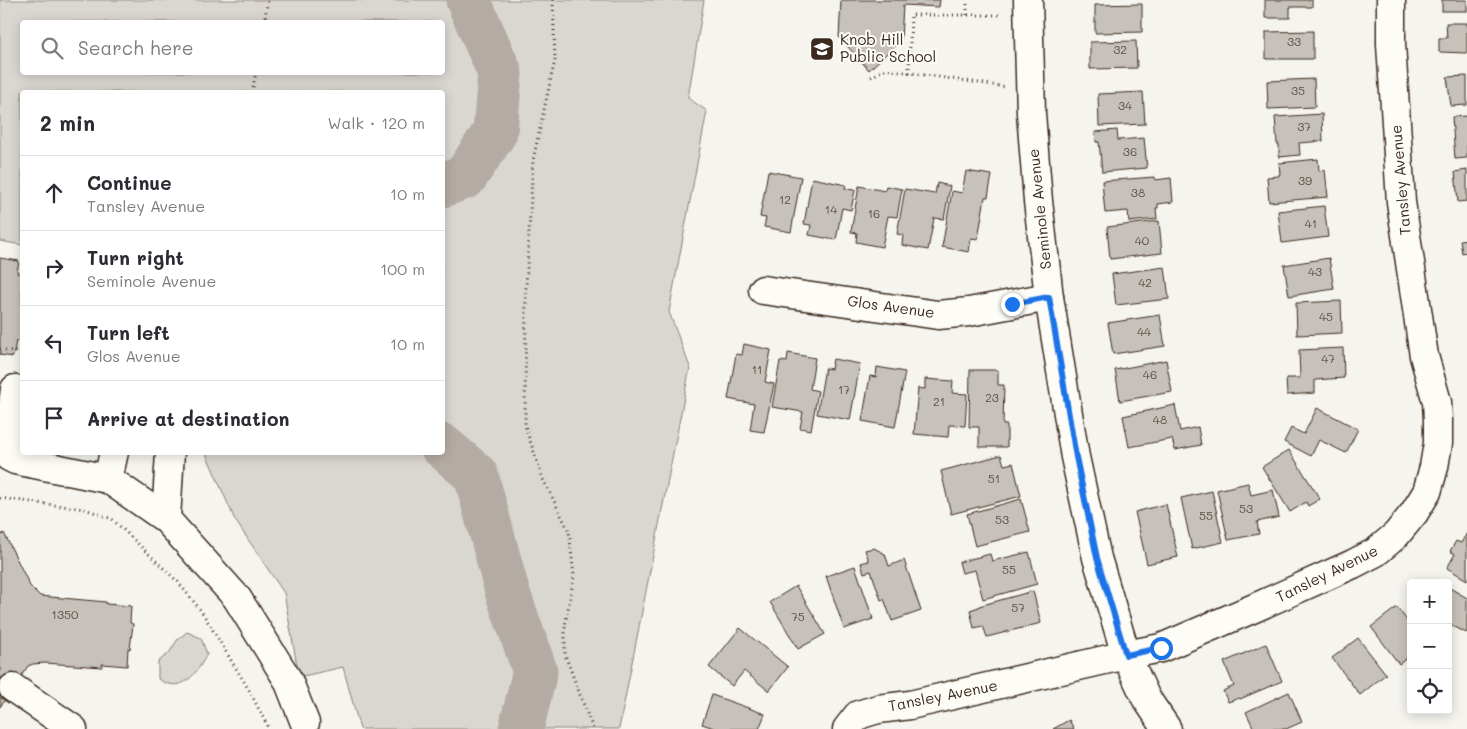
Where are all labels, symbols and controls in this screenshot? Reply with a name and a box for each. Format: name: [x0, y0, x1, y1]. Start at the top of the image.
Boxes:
search box: [20, 20, 445, 75]
place label: Knob Hill Public School: [840, 29, 936, 66]
house number: 33: [1287, 33, 1301, 49]
icon: search: [38, 34, 66, 62]
text: Search here: [78, 35, 194, 60]
school or university icon: Knob Hill Public School: [809, 36, 835, 62]
house number: 32: [1113, 41, 1127, 57]
house number: 35: [1291, 82, 1305, 98]
house number: 34: [1118, 97, 1132, 113]
text: 2 min: [40, 109, 95, 136]
text: Walk · 120 m: [327, 112, 425, 133]
house number: 37: [1297, 118, 1311, 134]
street label: Tansley Avenue: [1385, 124, 1415, 236]
house number: 36: [1123, 143, 1137, 159]
street label: Seminole Avenue: [1023, 148, 1055, 270]
text: Continue: [87, 170, 172, 195]
house number: 39: [1298, 172, 1312, 188]
icon: ahead: [40, 179, 68, 207]
text: 10 m: [390, 183, 425, 204]
house number: 38: [1131, 184, 1145, 200]
house number: 12: [779, 191, 791, 207]
text: Tansley Avenue: [87, 195, 205, 216]
house number: 14: [825, 201, 837, 217]
house number: 16: [868, 205, 880, 221]
house number: 41: [1305, 215, 1317, 231]
house number: 40: [1135, 232, 1150, 248]
text: Turn right: [87, 245, 184, 270]
icon: right: [40, 254, 68, 282]
text: 100 m: [380, 258, 425, 279]
house number: 43: [1308, 263, 1322, 279]
text: Seminole Avenue: [87, 270, 216, 291]
house number: 42: [1138, 274, 1152, 290]
street label: Glos Avenue: [846, 290, 936, 322]
route end: [1001, 293, 1024, 316]
house number: 45: [1319, 308, 1333, 324]
text: Turn left: [87, 320, 170, 345]
house number: 44: [1137, 323, 1151, 339]
icon: left: [40, 329, 68, 357]
text: 10 m: [390, 333, 425, 354]
text: Glos Avenue: [87, 345, 181, 366]
house number: 47: [1321, 350, 1335, 366]
house number: 11: [752, 361, 762, 377]
house number: 46: [1143, 366, 1157, 382]
house number: 17: [838, 381, 850, 397]
house number: 23: [985, 389, 999, 405]
house number: 21: [933, 393, 945, 409]
icon: arrive: [40, 404, 68, 432]
text: Arrive at destination: [87, 406, 290, 431]
house number: 48: [1153, 411, 1167, 427]
house number: 51: [988, 470, 1000, 486]
house number: 53: [1239, 500, 1253, 516]
house number: 55: [1199, 507, 1213, 523]
house number: 53: [995, 511, 1009, 527]
street label: Tansley Avenue: [1272, 540, 1381, 606]
house number: 55: [1002, 561, 1016, 577]
map controls: [1407, 579, 1452, 714]
button: +: [1407, 579, 1452, 624]
house number: 57: [1011, 599, 1025, 615]
house number: 1350: [52, 606, 79, 622]
house number: 75: [791, 608, 805, 624]
button: −: [1407, 624, 1452, 669]
route start: [1150, 637, 1173, 660]
button: locate: [1407, 669, 1452, 714]
street label: Tansley Avenue: [886, 675, 999, 715]

